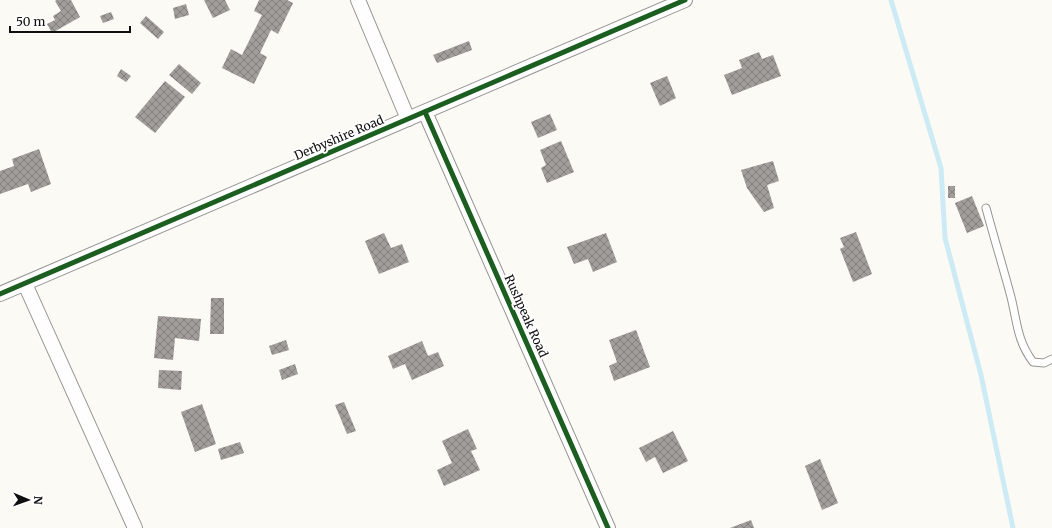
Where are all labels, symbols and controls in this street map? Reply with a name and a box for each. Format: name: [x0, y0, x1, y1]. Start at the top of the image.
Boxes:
scale bar: [10, 8, 130, 34]
text: 50 m: [16, 14, 45, 29]
street label: Derbyshire Road: [292, 112, 386, 163]
street label: Rushpeak Road: [501, 272, 551, 360]
north arrow: [8, 480, 48, 520]
text: N: [31, 496, 45, 505]

